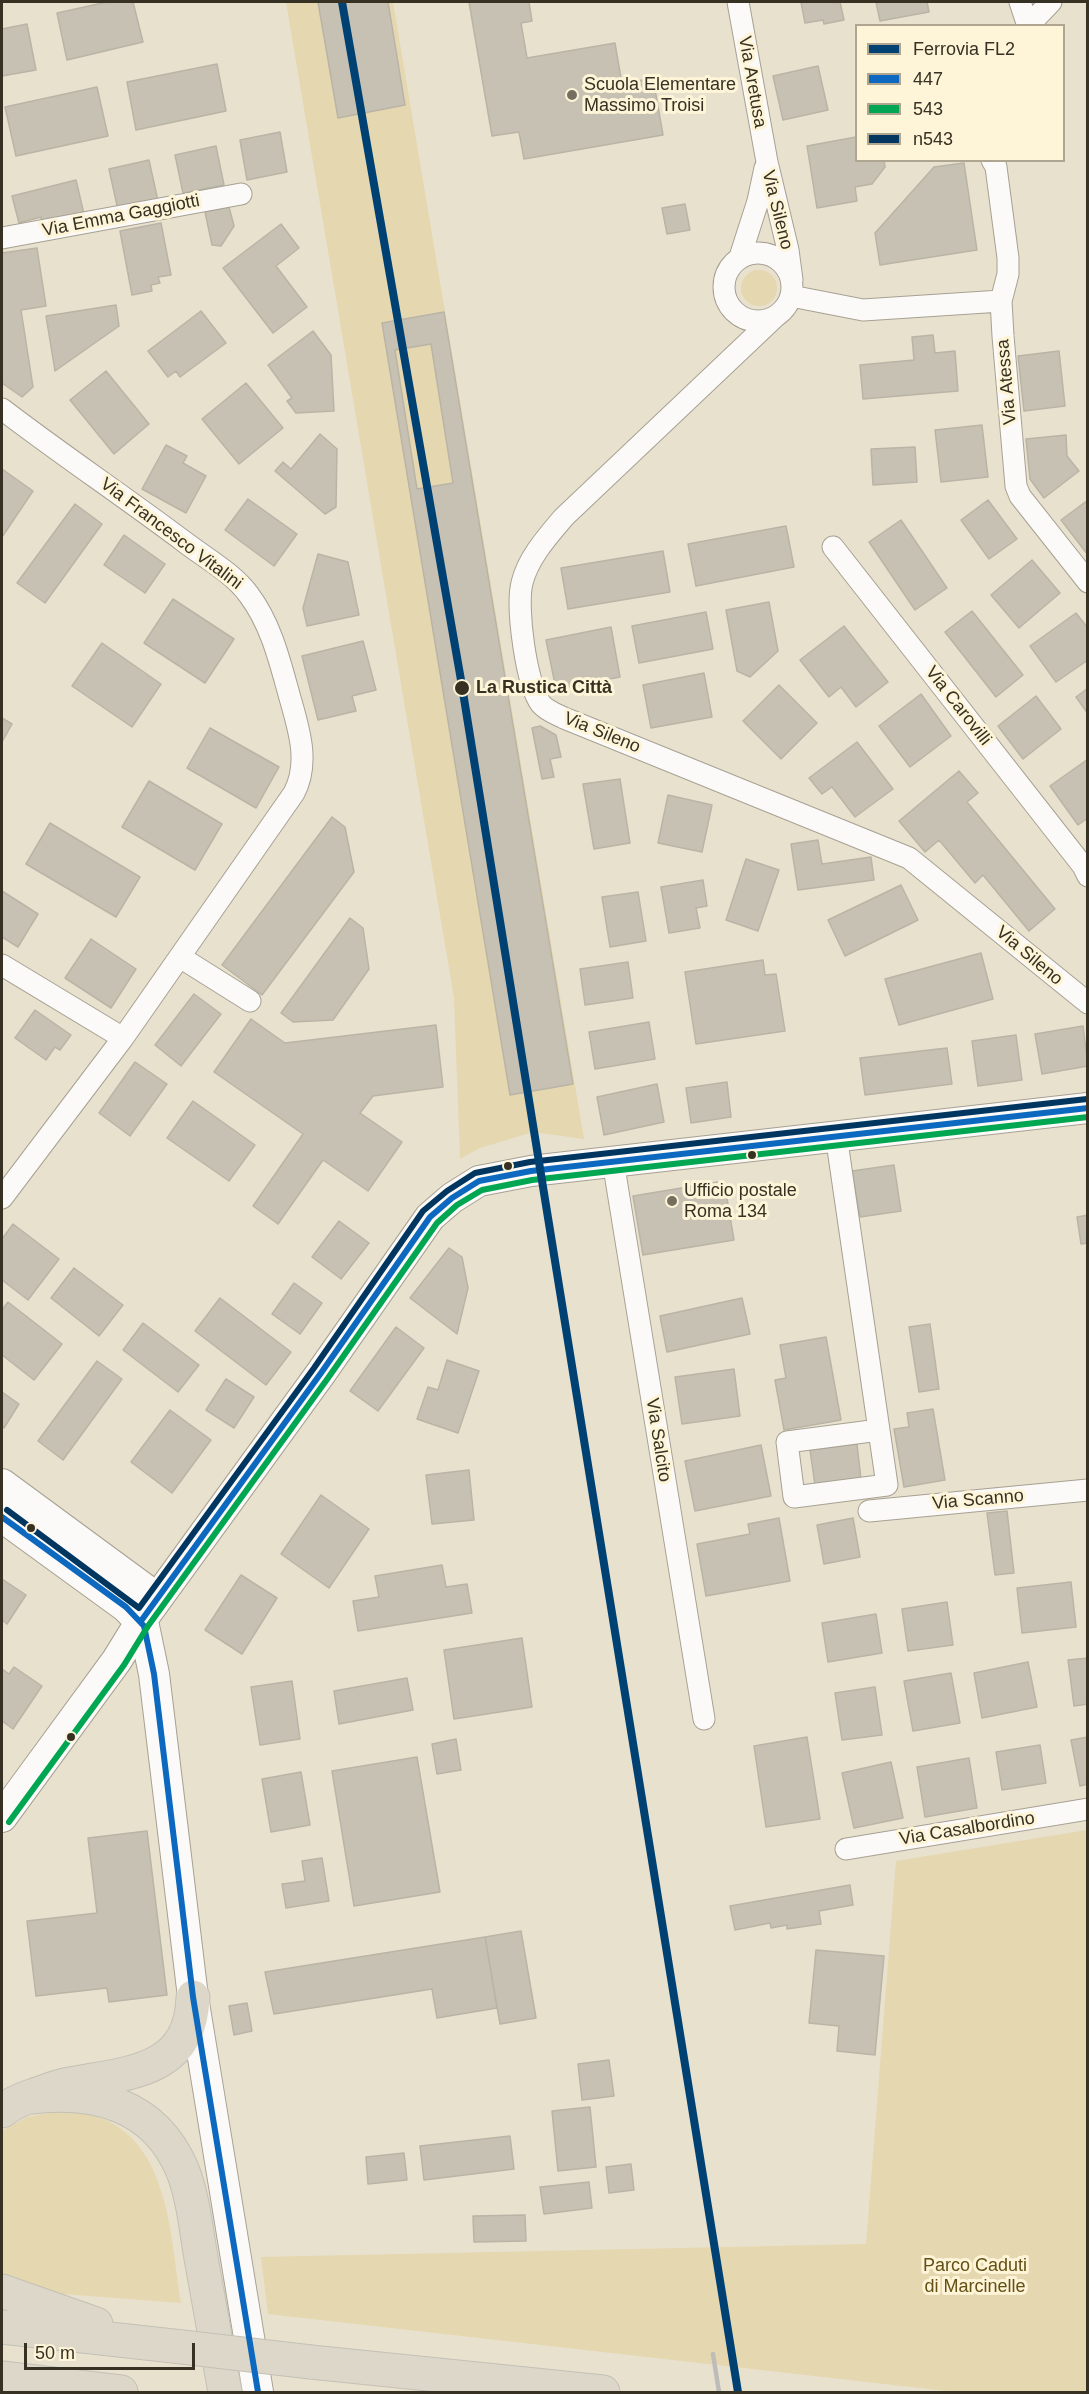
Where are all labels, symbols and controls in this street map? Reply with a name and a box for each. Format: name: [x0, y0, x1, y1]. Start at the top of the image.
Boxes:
legend: [855, 24, 1065, 162]
street label: Via Aretusa: [733, 34, 771, 130]
text: Ferrovia FL2: [913, 39, 1015, 59]
text: 447: [913, 69, 943, 89]
place label: Scuola Elementare Massimo Troisi: [584, 74, 736, 116]
marker: Scuola Elementare Massimo Troisi: [565, 88, 579, 102]
text: 543: [913, 99, 943, 119]
text: n543: [913, 129, 953, 149]
street label: Via Sileno: [757, 168, 797, 252]
street label: Via Emma Gaggiotti: [41, 190, 201, 242]
street label: Via Atessa: [993, 338, 1021, 426]
street label: Via Francesco Vitalini: [96, 473, 246, 595]
street label: Via Carovilli: [920, 662, 996, 750]
place label: La Rustica Città: [476, 677, 612, 699]
marker: La Rustica Città: [453, 679, 471, 697]
street label: Via Sileno: [561, 708, 643, 758]
street label: Via Sileno: [991, 922, 1067, 990]
unlabelled marker: [746, 1149, 758, 1161]
unlabelled marker: [502, 1160, 514, 1172]
place label: Ufficio postale Roma 134: [684, 1180, 797, 1222]
marker: Ufficio postale Roma 134: [665, 1194, 679, 1208]
street label: Via Salcito: [641, 1396, 675, 1484]
street label: Via Scanno: [931, 1485, 1025, 1515]
unlabelled marker: [25, 1522, 37, 1534]
unlabelled marker: [65, 1731, 77, 1743]
street label: Via Casalbordino: [898, 1808, 1036, 1850]
park label: Parco Caduti di Marcinelle: [923, 2255, 1027, 2298]
scale bar: [27, 2331, 198, 2369]
text: 50 m: [35, 2343, 75, 2363]

